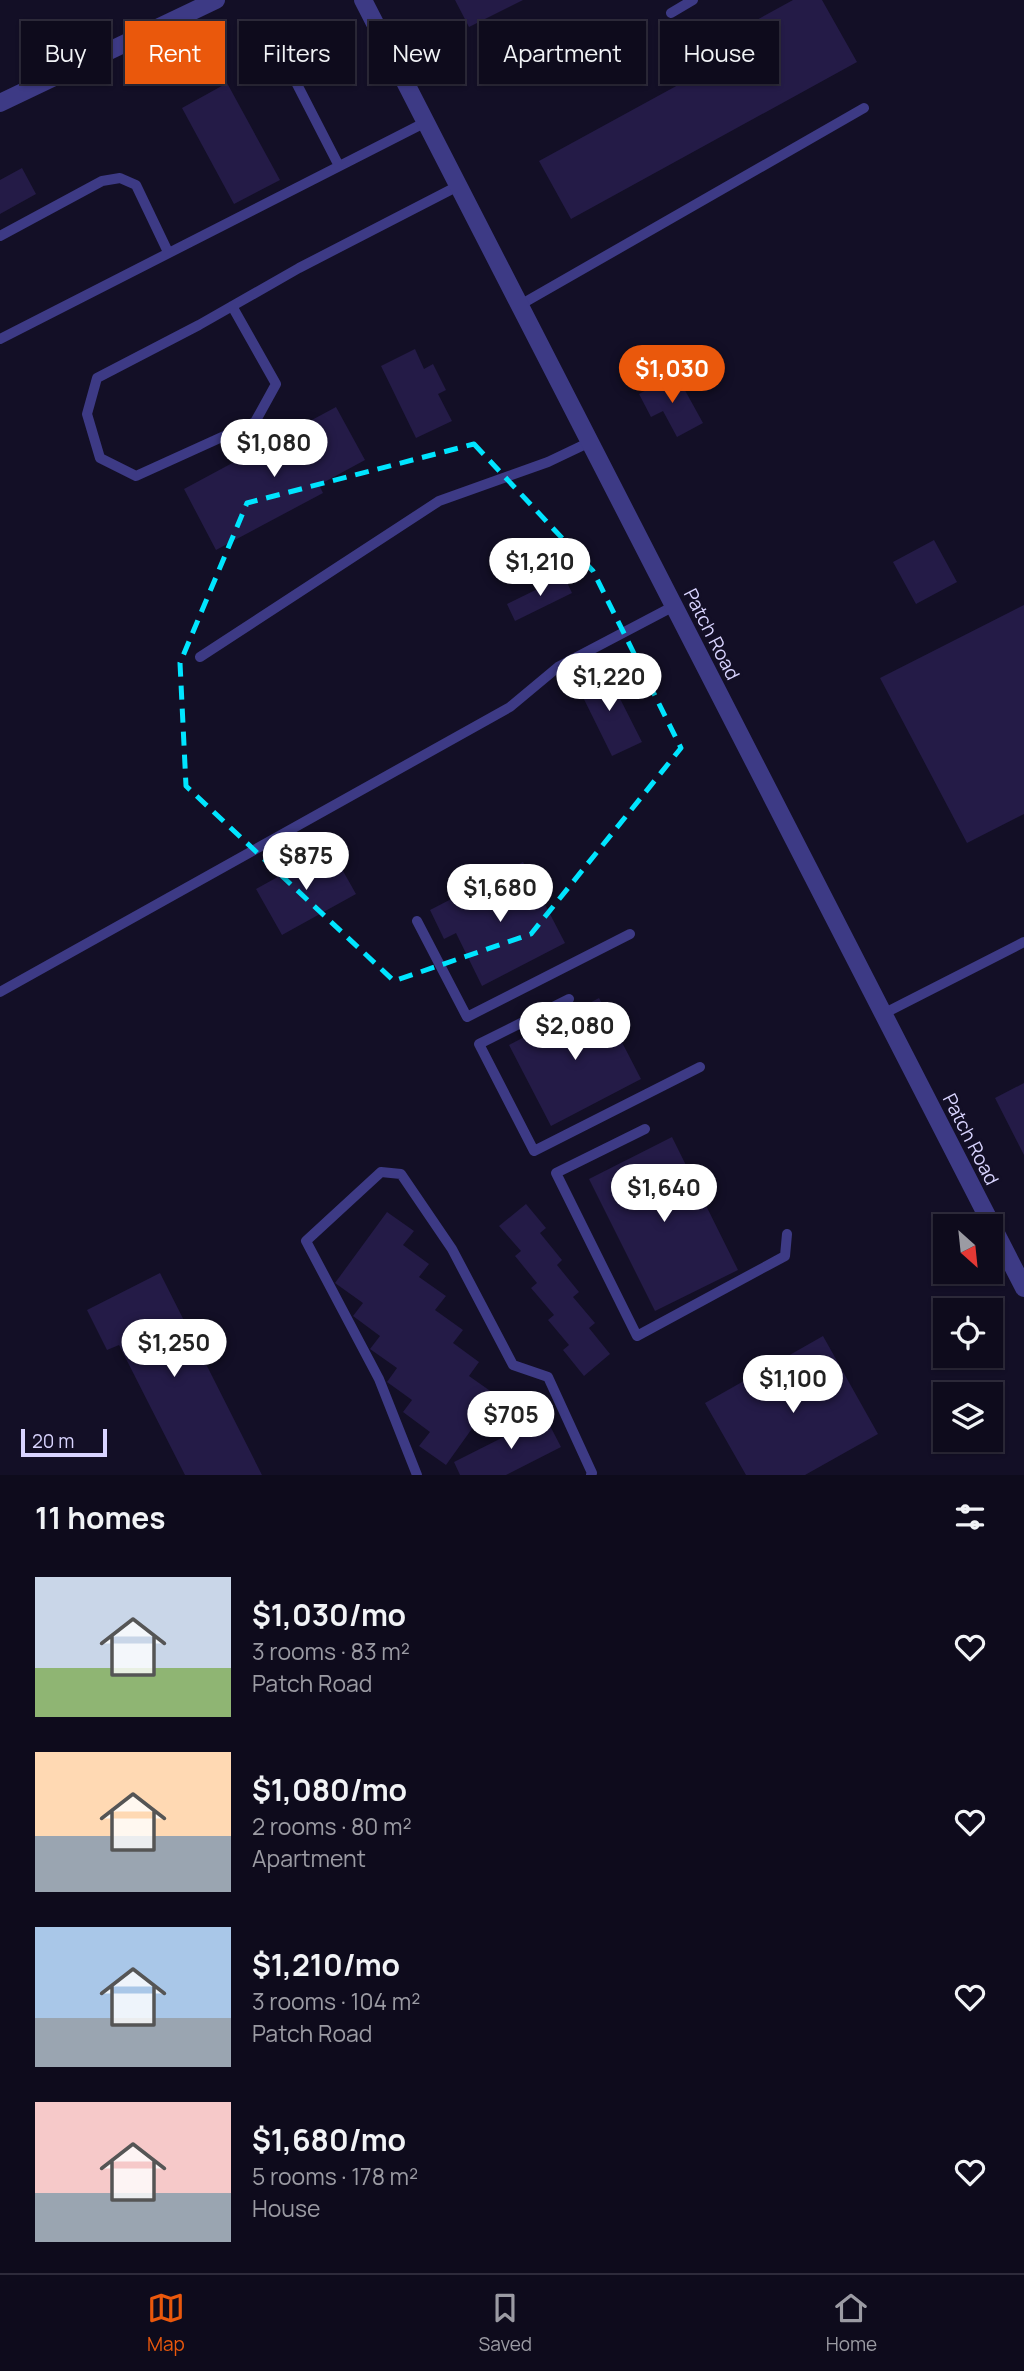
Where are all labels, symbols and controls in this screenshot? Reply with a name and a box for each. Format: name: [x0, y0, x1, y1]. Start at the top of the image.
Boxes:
chip: Buy: [21, 21, 111, 84]
chip: Rent: [125, 21, 225, 84]
chip: Filters: [239, 21, 355, 84]
chip: New: [369, 21, 465, 84]
chip: Apartment: [479, 21, 646, 84]
chip: House: [660, 21, 779, 84]
pin: $1,030: [615, 346, 729, 405]
text: $1,030: [635, 352, 709, 384]
pin: $1,080: [217, 420, 331, 479]
text: $1,080: [237, 426, 311, 458]
pin: $1,210: [483, 538, 597, 598]
text: $1,210: [505, 545, 575, 577]
street label: Patch Road: [678, 584, 746, 684]
pin: $1,220: [552, 654, 666, 713]
text: $1,220: [572, 660, 646, 692]
pin: $875: [265, 832, 347, 892]
text: $875: [279, 839, 333, 871]
pin: $1,680: [443, 864, 557, 924]
text: $1,680: [463, 871, 537, 903]
pin: $2,080: [518, 1002, 632, 1062]
text: $2,080: [535, 1009, 615, 1041]
street label: Patch Road: [937, 1089, 1005, 1189]
pin: $1,640: [607, 1164, 721, 1224]
text: $1,640: [627, 1171, 701, 1203]
north arrow: [933, 1214, 1003, 1284]
map controls: [933, 1214, 1003, 1452]
button: locate: [933, 1298, 1003, 1368]
pin: $1,250: [117, 1320, 231, 1379]
text: $1,250: [138, 1326, 210, 1358]
pin: $1,100: [736, 1356, 850, 1415]
text: $1,100: [759, 1362, 827, 1394]
button: layers: [933, 1382, 1003, 1452]
pin: $705: [470, 1392, 552, 1451]
text: $705: [483, 1398, 539, 1430]
scale bar: [21, 1426, 107, 1458]
text: 20 m: [32, 1428, 74, 1454]
text: 11 homes: [35, 1497, 166, 1538]
icon: filters: [951, 1498, 989, 1536]
text: $1,030/mo: [252, 1594, 406, 1635]
icon: home: [91, 1605, 175, 1689]
icon: heart: [951, 1628, 989, 1666]
text: 3 rooms · 83 m²: [252, 1635, 410, 1667]
text: Patch Road: [252, 1667, 372, 1699]
text: $1,080/mo: [252, 1769, 407, 1810]
icon: home: [91, 1780, 175, 1864]
icon: heart: [951, 1803, 989, 1841]
text: 2 rooms · 80 m²: [252, 1810, 412, 1842]
text: Apartment: [252, 1842, 366, 1874]
text: $1,210/mo: [252, 1944, 400, 1985]
icon: home: [91, 1955, 175, 2039]
icon: heart: [951, 1978, 989, 2016]
text: 3 rooms · 104 m²: [252, 1985, 420, 2017]
text: Patch Road: [252, 2017, 372, 2049]
text: $1,680/mo: [252, 2119, 406, 2160]
icon: home: [91, 2130, 175, 2214]
icon: heart: [951, 2153, 989, 2191]
text: 5 rooms · 178 m²: [252, 2160, 418, 2192]
text: House: [252, 2192, 321, 2224]
tab: Map: [147, 2289, 185, 2357]
tab: Saved: [479, 2289, 532, 2357]
tab: Home: [826, 2289, 877, 2357]

